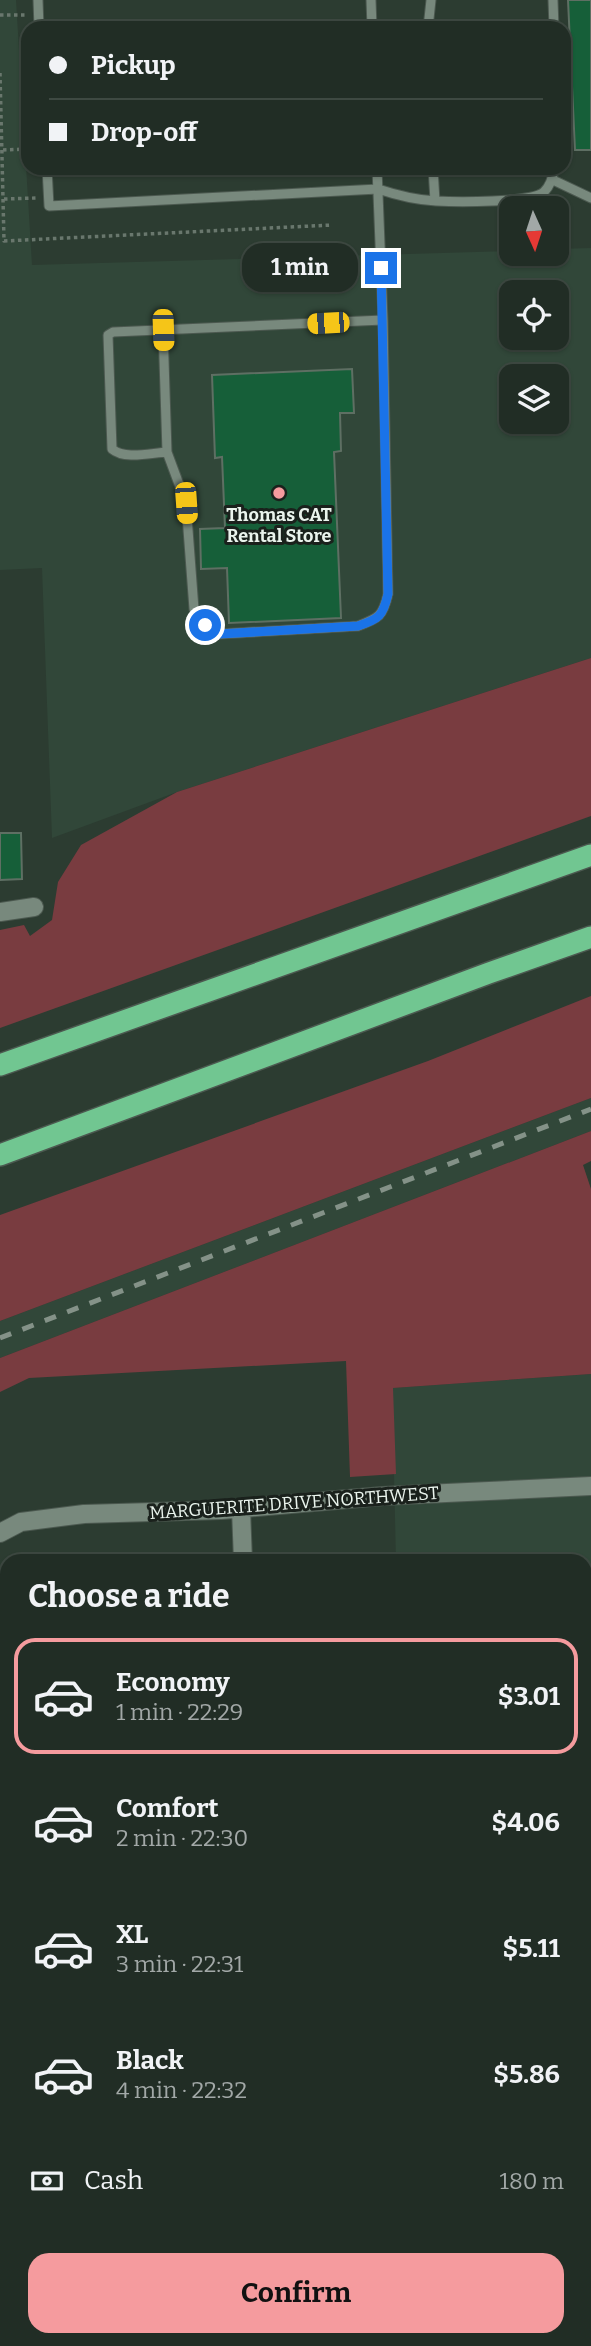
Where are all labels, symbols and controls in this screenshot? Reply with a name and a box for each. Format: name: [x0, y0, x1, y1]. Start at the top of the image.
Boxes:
text: Pickup: [91, 50, 176, 81]
text: Drop-off: [91, 117, 197, 148]
north arrow: [499, 196, 569, 266]
map controls: [499, 196, 569, 434]
callout: 1 min: [241, 244, 356, 292]
route end: [365, 252, 397, 284]
text: 1 min: [271, 253, 329, 281]
button: locate: [499, 280, 569, 350]
car: [152, 309, 175, 351]
car: [307, 311, 350, 335]
button: layers: [499, 364, 569, 434]
car: [175, 481, 198, 525]
marker: Thomas CAT Rental Store: [271, 485, 287, 501]
place label: Thomas CAT Rental Store: [226, 504, 332, 547]
route start: [189, 609, 221, 641]
street label: MARGUERITE DRIVE NORTHWEST: [148, 1482, 440, 1524]
text: Choose a ride: [28, 1577, 229, 1615]
icon: car: [32, 1665, 95, 1728]
text: Economy: [116, 1667, 230, 1698]
text: $3.01: [498, 1681, 560, 1712]
text: 1 min · 22:29: [116, 1698, 243, 1726]
icon: car: [32, 1791, 95, 1854]
text: Comfort: [116, 1793, 219, 1824]
text: $4.06: [492, 1807, 560, 1838]
text: 2 min · 22:30: [116, 1824, 248, 1852]
icon: car: [32, 1917, 95, 1980]
text: XL: [116, 1919, 148, 1950]
text: $5.11: [502, 1933, 560, 1964]
text: 3 min · 22:31: [116, 1950, 243, 1978]
icon: car: [32, 2043, 95, 2106]
text: Black: [116, 2045, 184, 2076]
text: $5.86: [493, 2059, 560, 2090]
text: 4 min · 22:32: [116, 2076, 247, 2104]
icon: cash: [28, 2162, 66, 2200]
text: Cash: [84, 2165, 143, 2196]
text: 180 m: [500, 2167, 564, 2195]
button: Confirm: [28, 2253, 564, 2333]

